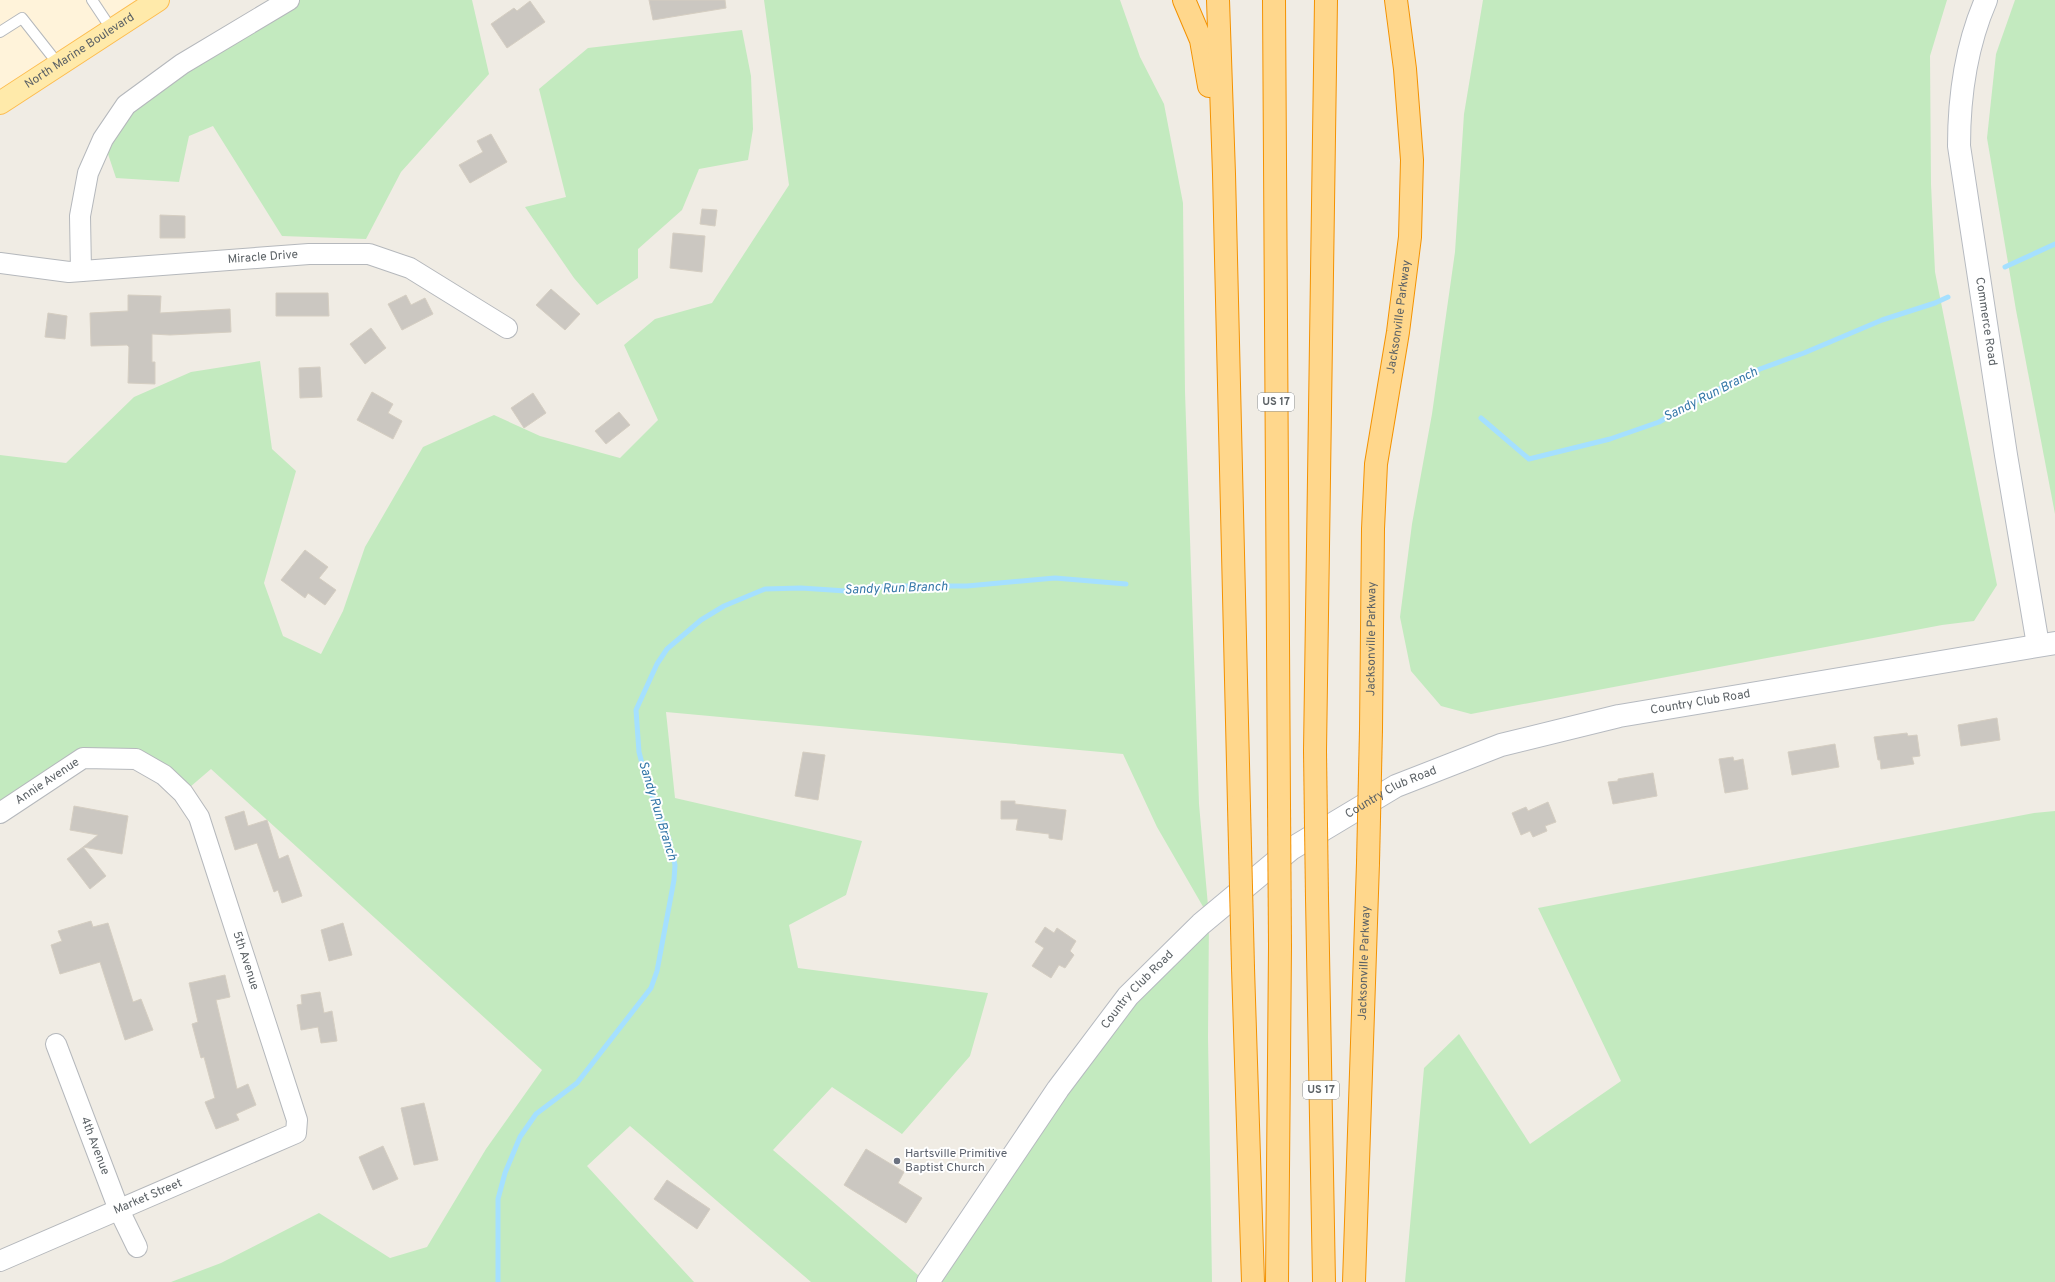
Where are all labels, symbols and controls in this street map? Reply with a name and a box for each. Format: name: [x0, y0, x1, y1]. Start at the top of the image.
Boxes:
street label: North Marine Boulevard: [22, 9, 138, 93]
street label: Miracle Drive: [227, 247, 299, 268]
street label: Jacksonville Parkway: [1383, 259, 1415, 375]
street label: Commerce Road: [1971, 276, 2000, 367]
water label: Sandy Run Branch: [1661, 364, 1761, 426]
road number: US 17: [1258, 393, 1294, 411]
water label: Sandy Run Branch: [844, 579, 948, 599]
street label: Jacksonville Parkway: [1363, 582, 1380, 696]
street label: Country Club Road: [1649, 686, 1752, 719]
street label: Annie Avenue: [12, 754, 83, 809]
water label: Sandy Run Branch: [634, 759, 680, 863]
street label: Country Club Road: [1342, 763, 1439, 823]
street label: Jacksonville Parkway: [1355, 906, 1375, 1021]
street label: 5th Avenue: [229, 929, 263, 992]
street label: Country Club Road: [1098, 947, 1177, 1032]
road number: US 17: [1303, 1081, 1339, 1099]
street label: 4th Avenue: [76, 1115, 113, 1177]
place label: Hartsville Primitive Baptist Church: [905, 1146, 1007, 1176]
marker: Hartsville Primitive Baptist Church: [892, 1156, 902, 1166]
street label: Market Street: [111, 1175, 185, 1219]

